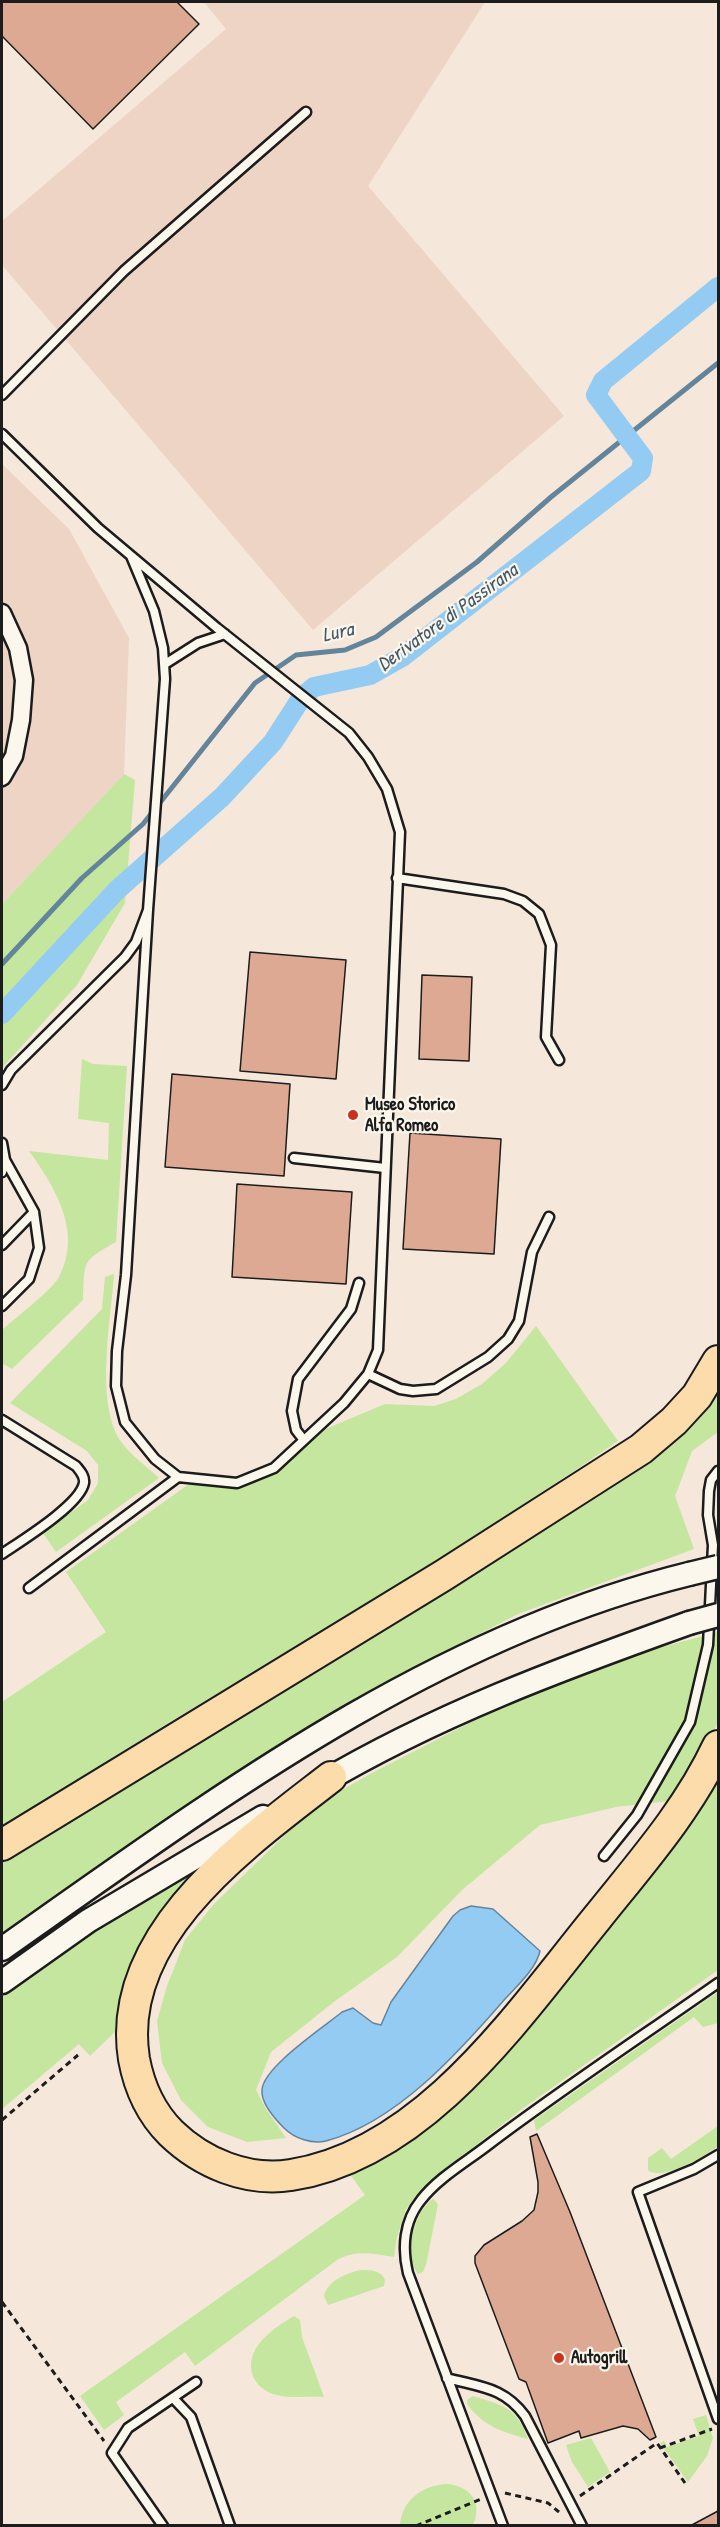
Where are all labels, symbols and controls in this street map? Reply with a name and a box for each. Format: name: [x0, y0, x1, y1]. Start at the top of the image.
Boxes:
water label: Derivatore di Passirana: [373, 559, 523, 677]
water label: Lura: [320, 618, 356, 648]
place label: Museo Storico Alfa Romeo: [365, 1094, 455, 1136]
marker: Museo Storico Alfa Romeo: [346, 1108, 360, 1122]
place label: Autogrill: [571, 2347, 627, 2369]
marker: Autogrill: [552, 2351, 566, 2365]

